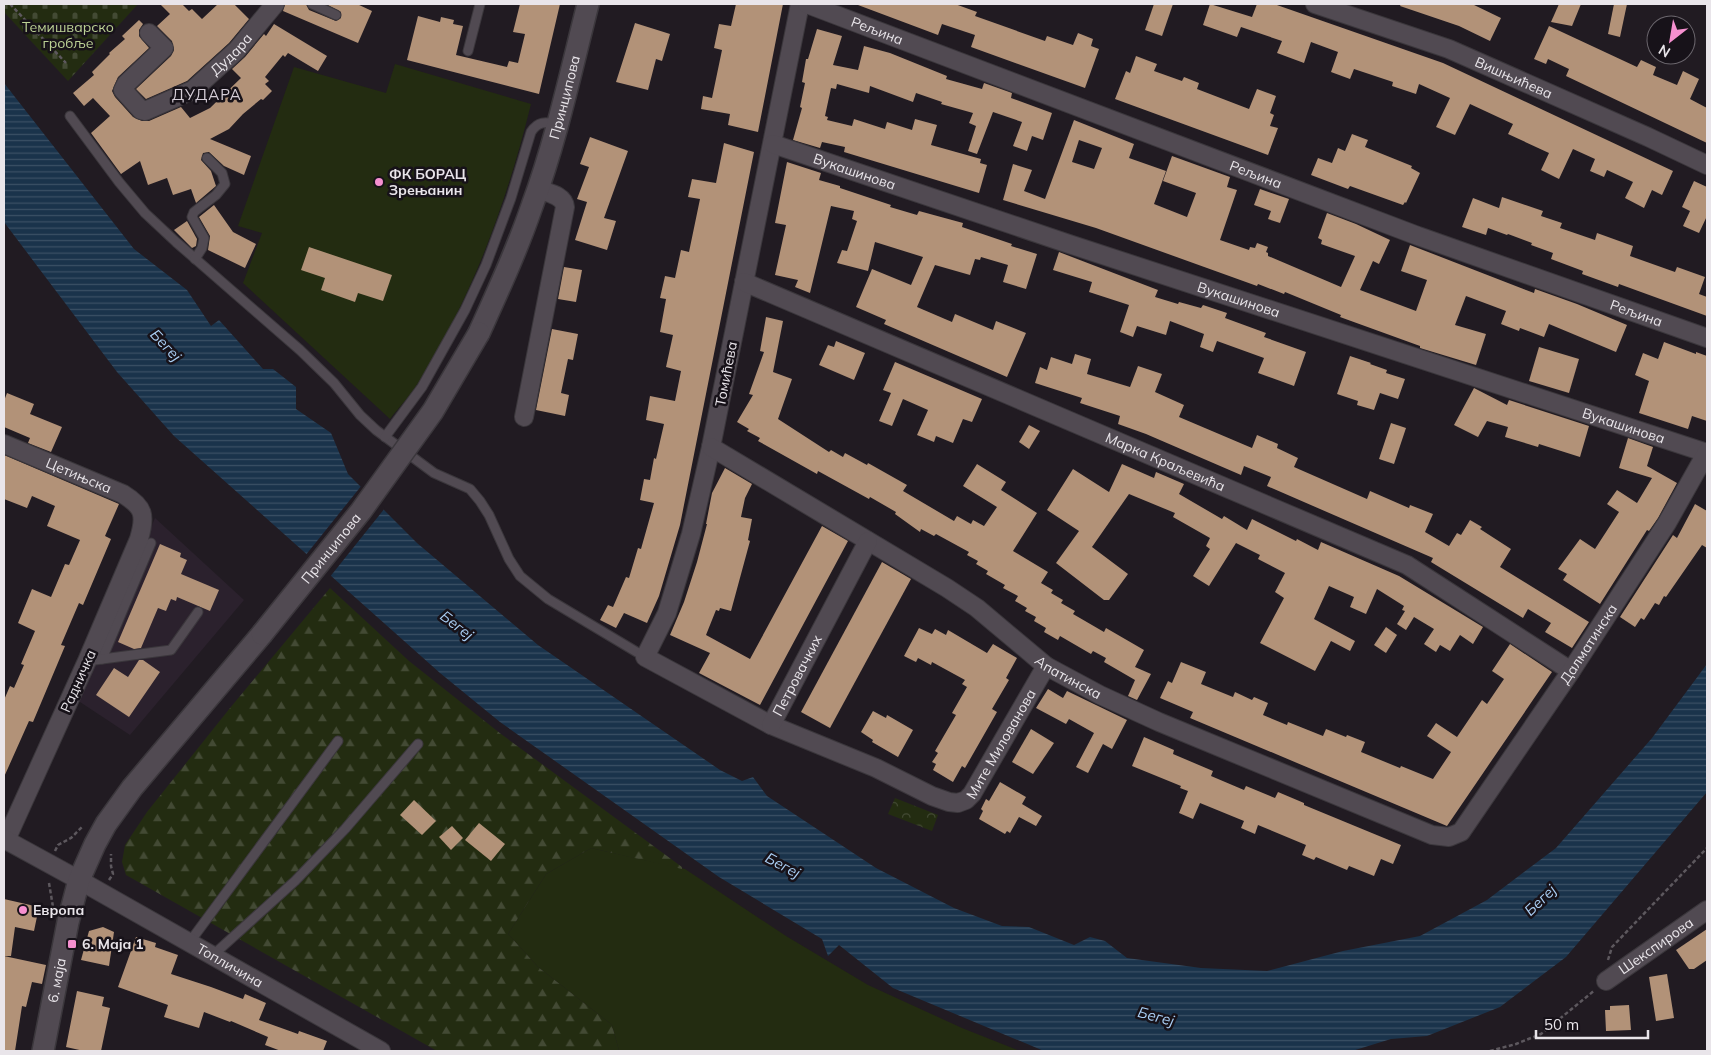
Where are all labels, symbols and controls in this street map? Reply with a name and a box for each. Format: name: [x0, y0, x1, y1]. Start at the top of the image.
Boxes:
street label: Рељина: [848, 13, 906, 49]
north arrow: [1646, 15, 1696, 65]
park label: Темишварско гробље: [22, 18, 114, 52]
street label: Дудара: [206, 30, 256, 79]
text: N: [1655, 41, 1673, 62]
street label: Вишњићева: [1472, 53, 1555, 103]
street label: Принципова: [545, 54, 584, 141]
district label: ДУДАРА: [172, 85, 242, 104]
street label: Вукашинова: [811, 149, 898, 194]
street label: Рељина: [1227, 156, 1284, 192]
place label: ФК БОРАЦ Зрењанин: [389, 165, 467, 199]
marker: ФК БОРАЦ Зрењанин: [373, 176, 385, 188]
street label: Вукашинова: [1195, 278, 1282, 322]
street label: Рељина: [1608, 295, 1665, 331]
water label: Бегеј: [146, 325, 186, 365]
street label: Томићева: [711, 340, 741, 408]
street label: Вукашинова: [1580, 404, 1667, 448]
street label: Марка Краљевића: [1103, 428, 1228, 495]
street label: Цетињска: [43, 454, 114, 497]
street label: Принципова: [297, 509, 365, 587]
street label: Далматинска: [1556, 600, 1621, 688]
water label: Бегеј: [437, 606, 478, 644]
street label: Петровачких: [768, 631, 826, 719]
street label: Радничка: [56, 647, 100, 715]
street label: Апатинска: [1031, 651, 1105, 703]
street label: Мите Милованова: [962, 686, 1040, 802]
water label: Бегеј: [762, 848, 804, 882]
water label: Бегеј: [1520, 880, 1560, 920]
place label: Европа: [33, 901, 84, 919]
marker: Европа: [17, 904, 29, 916]
street label: Шекспирова: [1615, 913, 1697, 978]
place label: 6. Маја 1: [82, 935, 144, 953]
marker: 6. Маја 1: [66, 938, 78, 950]
street label: Топличина: [194, 940, 266, 991]
street label: 6. маја: [44, 956, 70, 1004]
water label: Бегеј: [1136, 1002, 1177, 1030]
scale bar: [1536, 1008, 1648, 1040]
text: 50 m: [1544, 1015, 1579, 1034]

